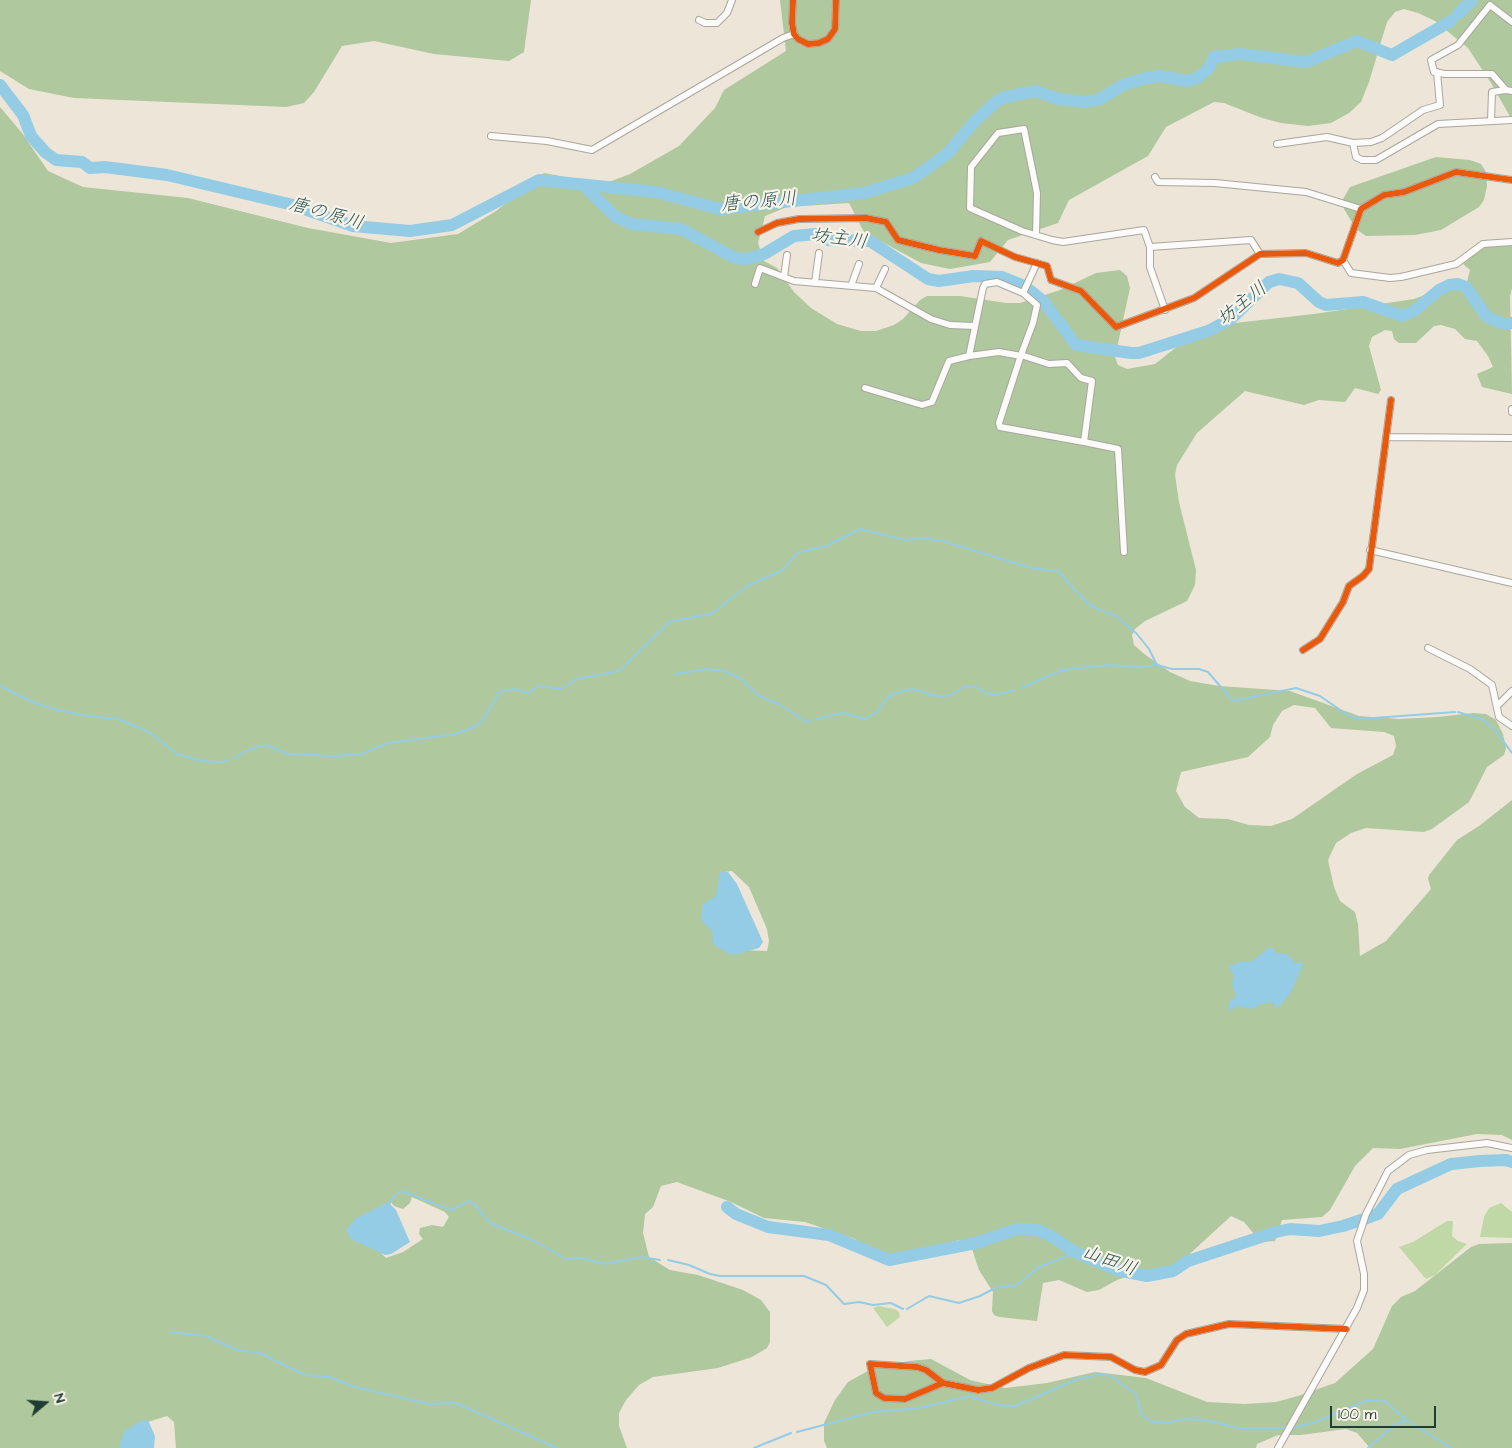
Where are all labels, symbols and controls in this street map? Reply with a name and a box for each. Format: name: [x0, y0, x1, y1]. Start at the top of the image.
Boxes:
water label: 唐の原川: [720, 188, 798, 218]
water label: 唐の原川: [286, 194, 366, 236]
water label: 坊主川: [809, 225, 869, 255]
water label: 坊主川: [1214, 278, 1272, 332]
water label: 山田川: [1078, 1242, 1140, 1282]
north arrow: [20, 1378, 70, 1428]
text: N: [48, 1391, 70, 1406]
scale bar: [1332, 1396, 1438, 1428]
text: 100 m: [1338, 1404, 1377, 1425]

